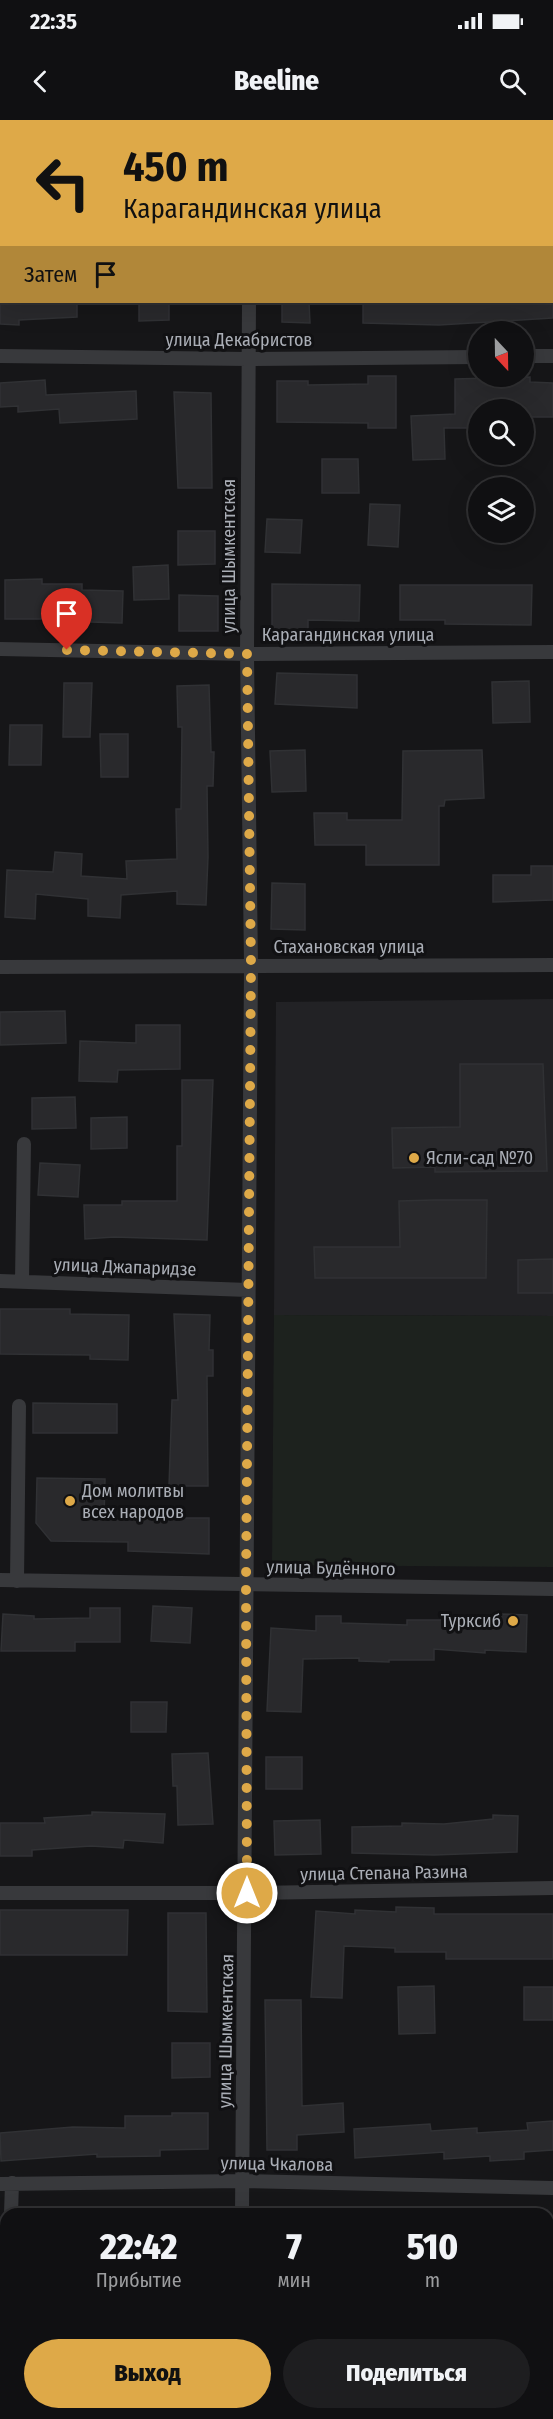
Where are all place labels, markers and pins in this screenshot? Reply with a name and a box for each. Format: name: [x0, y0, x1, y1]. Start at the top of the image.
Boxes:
pin: [41, 588, 92, 650]
place label: Ясли-сад №70: [426, 1147, 533, 1169]
marker: Ясли-сад №70: [407, 1151, 421, 1165]
place label: Дом молитвы всех народов: [81, 1480, 184, 1523]
marker: Дом молитвы всех народов: [63, 1494, 77, 1508]
place label: Турксиб: [441, 1610, 501, 1632]
marker: Турксиб: [506, 1614, 520, 1628]

